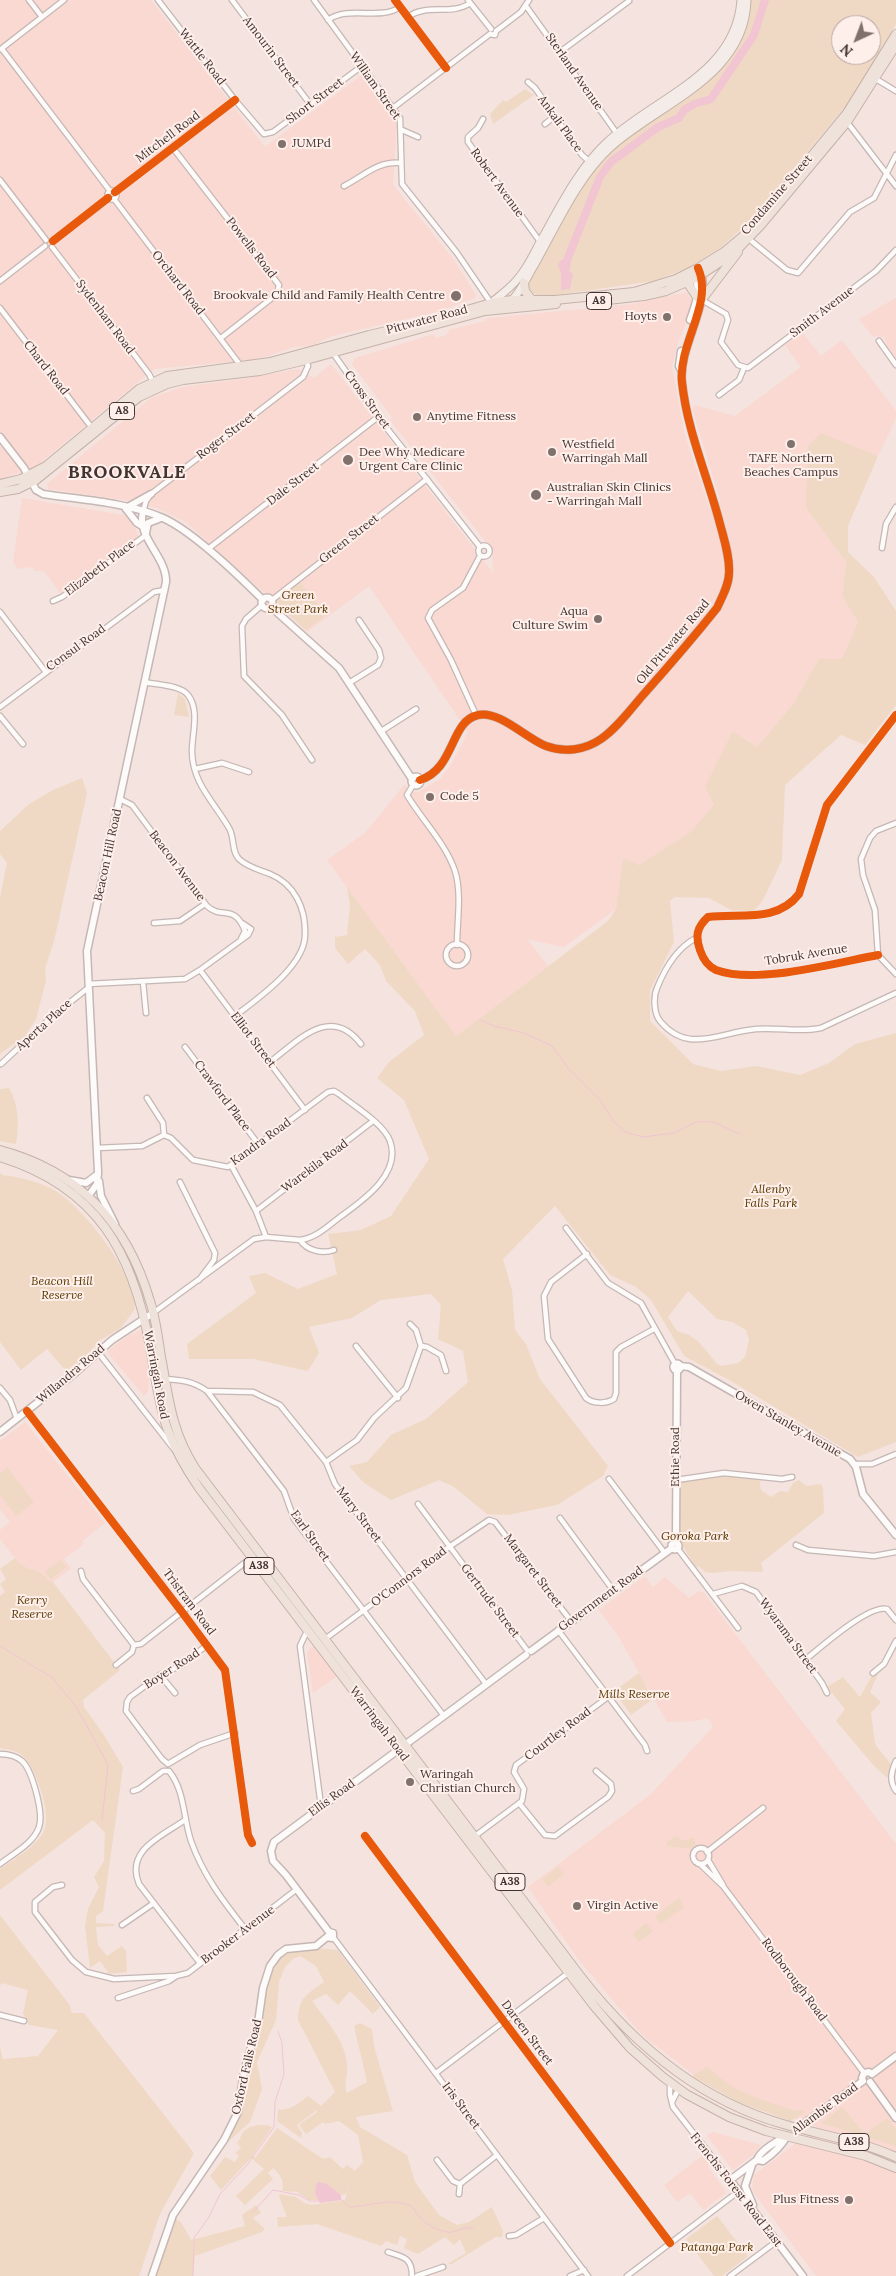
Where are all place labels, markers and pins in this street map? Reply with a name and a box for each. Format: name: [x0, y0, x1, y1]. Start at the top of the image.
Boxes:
place label: JUMPd: [292, 137, 331, 151]
marker: JUMPd: [276, 138, 288, 150]
place label: Brookvale Child and Family Health Centre: [213, 289, 445, 303]
marker: Brookvale Child and Family Health Centre: [449, 289, 463, 303]
place label: Hoyts: [624, 310, 657, 324]
marker: Hoyts: [661, 311, 673, 323]
place label: Anytime Fitness: [427, 410, 516, 424]
marker: Anytime Fitness: [411, 411, 423, 423]
place label: Westfield Warringah Mall: [562, 438, 648, 466]
marker: TAFE Northern Beaches Campus: [785, 438, 797, 450]
place label: Dee Why Medicare Urgent Care Clinic: [359, 446, 465, 474]
marker: Westfield Warringah Mall: [546, 446, 558, 458]
place label: TAFE Northern Beaches Campus: [744, 452, 838, 480]
marker: Dee Why Medicare Urgent Care Clinic: [341, 453, 355, 467]
place label: Australian Skin Clinics - Warringah Mall: [547, 481, 671, 509]
marker: Australian Skin Clinics - Warringah Mall: [529, 488, 543, 502]
place label: Aqua Culture Swim: [512, 605, 588, 633]
marker: Aqua Culture Swim: [592, 613, 604, 625]
place label: Code 5: [440, 790, 479, 804]
marker: Code 5: [424, 791, 436, 803]
place label: Waringah Christian Church: [420, 1768, 516, 1796]
marker: Waringah Christian Church: [404, 1776, 416, 1788]
place label: Virgin Active: [587, 1899, 658, 1913]
marker: Virgin Active: [571, 1900, 583, 1912]
place label: Plus Fitness: [773, 2193, 839, 2207]
marker: Plus Fitness: [843, 2194, 855, 2206]

